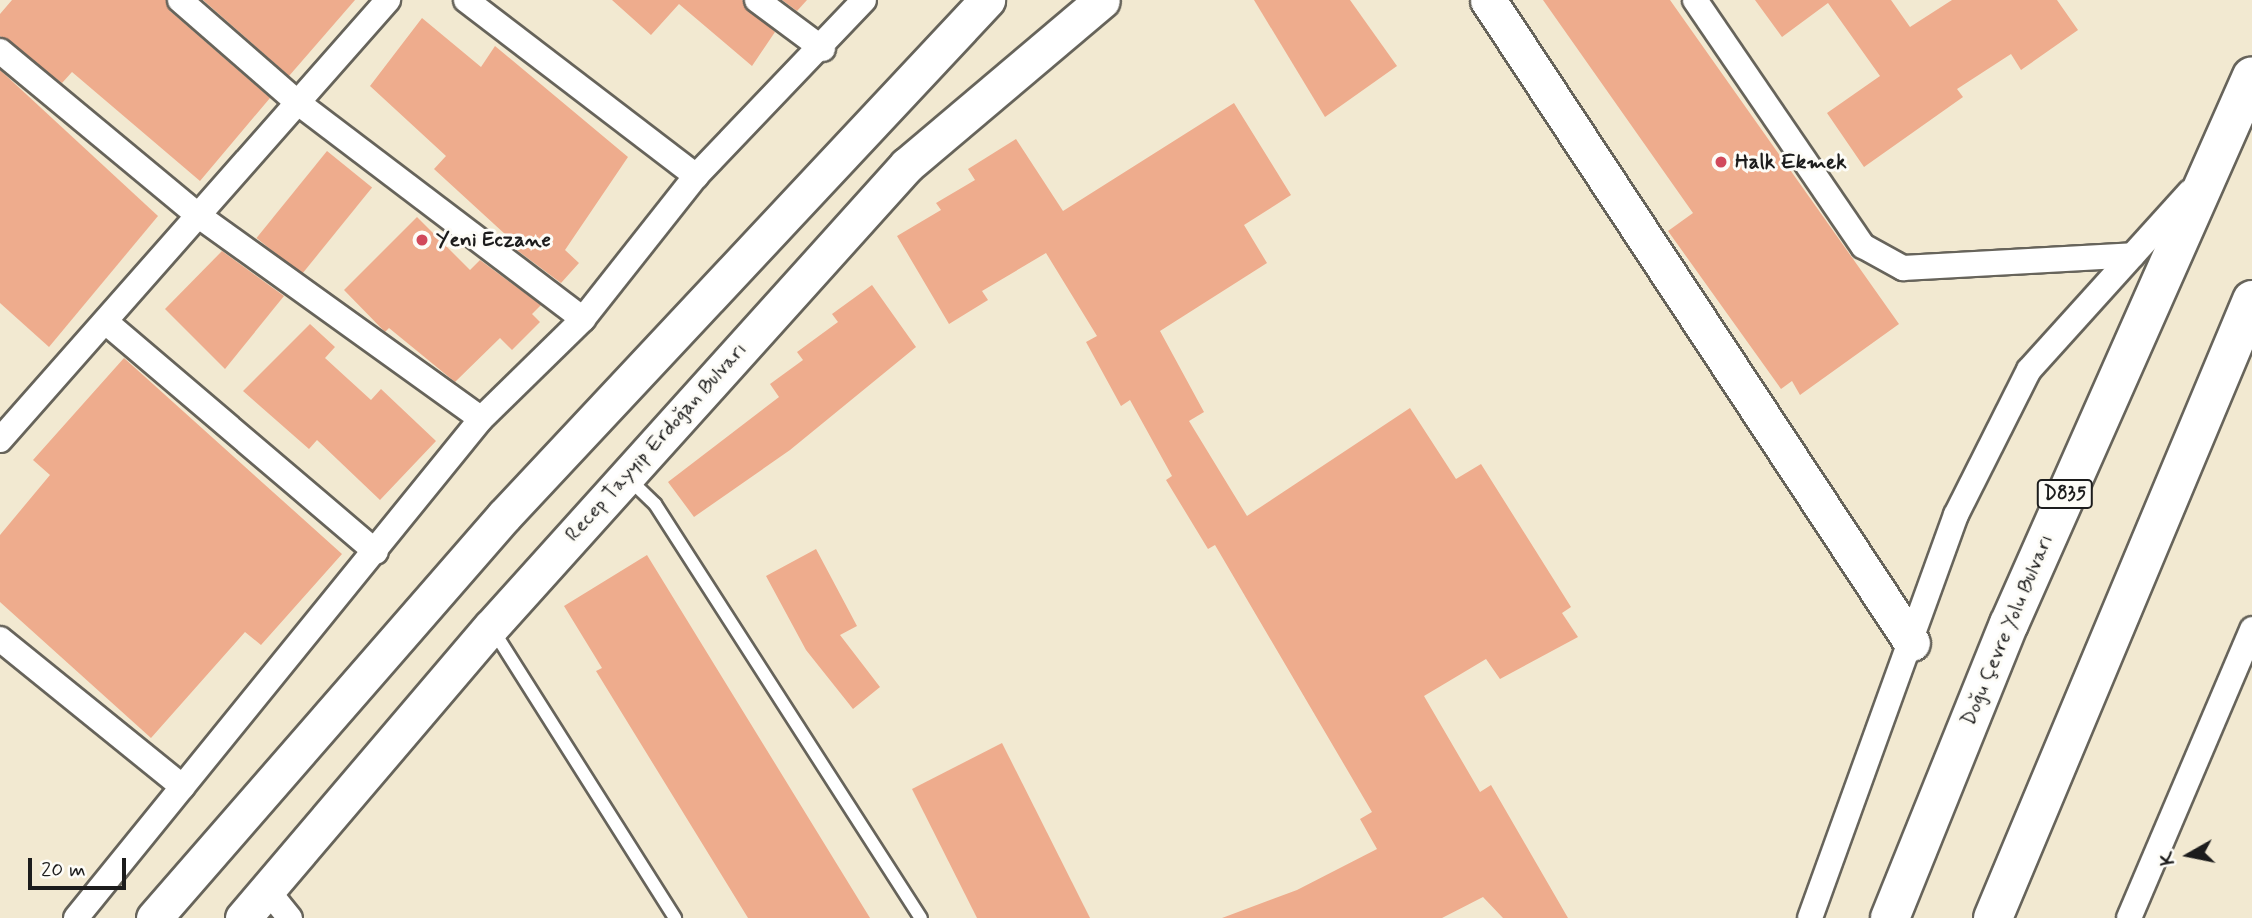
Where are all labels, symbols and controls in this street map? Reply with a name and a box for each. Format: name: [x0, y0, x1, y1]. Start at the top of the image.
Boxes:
place label: Halk Ekmek: [1735, 149, 1844, 175]
marker: Halk Ekmek: [1713, 154, 1729, 170]
place label: Yeni Eczane: [436, 227, 551, 253]
marker: Yeni Eczane: [414, 232, 430, 248]
street label: Recep Tayyip Erdoğan Bulvarı: [562, 340, 750, 544]
road number: D835: [2035, 478, 2095, 509]
street label: Doğu Çevre Yolu Bulvarı: [1955, 530, 2059, 730]
north arrow: [2154, 820, 2224, 890]
scale bar: [32, 844, 130, 888]
text: K: [2154, 850, 2181, 867]
text: 20 m: [41, 856, 86, 884]

